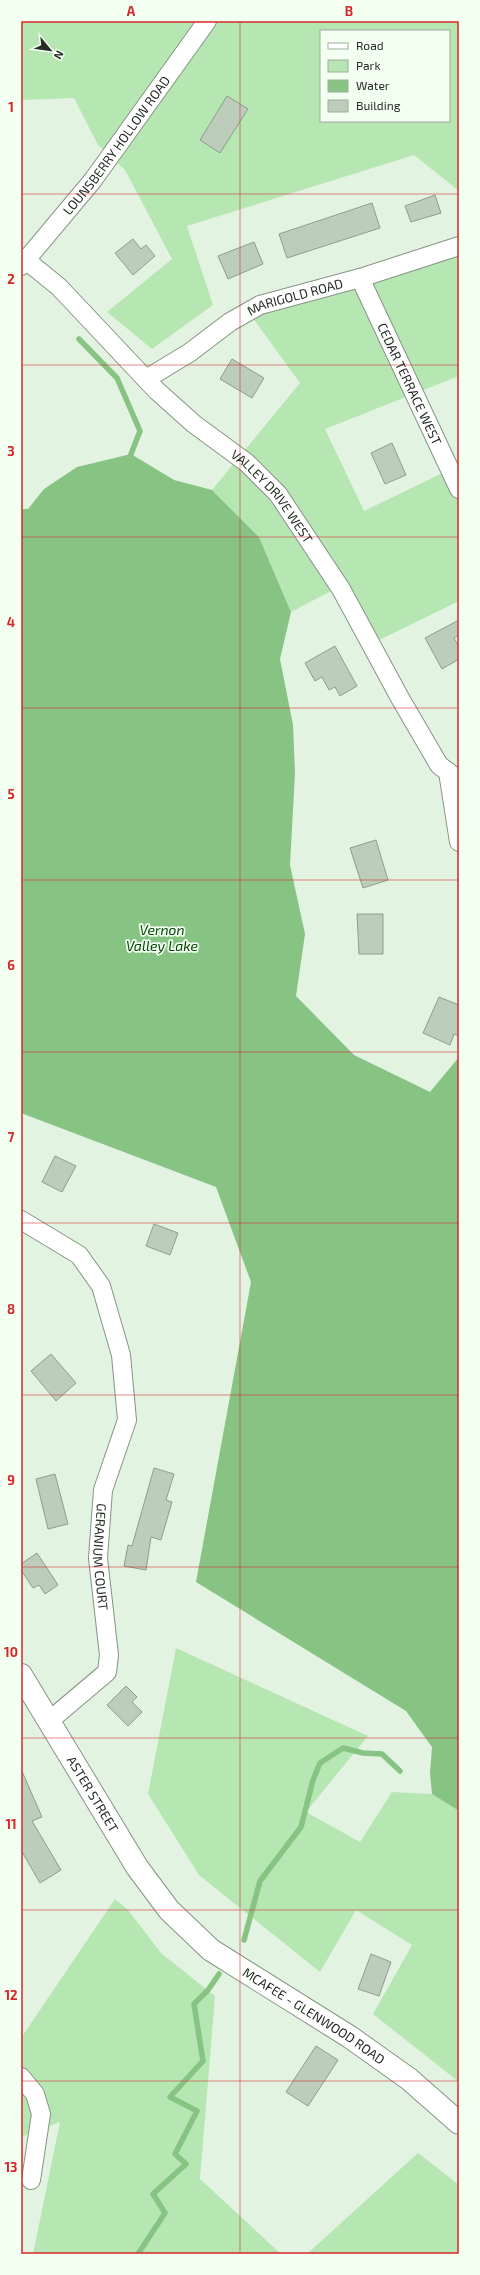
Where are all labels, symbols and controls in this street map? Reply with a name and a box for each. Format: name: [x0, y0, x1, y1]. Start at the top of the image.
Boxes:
text: A: [127, 3, 136, 19]
text: B: [345, 3, 353, 19]
north arrow: [30, 30, 70, 70]
legend: [320, 30, 450, 122]
text: Road: [356, 38, 384, 52]
text: N: [52, 48, 67, 62]
text: Park: [356, 58, 381, 72]
street label: LOUNSBERRY HOLLOW ROAD: [59, 73, 173, 218]
text: Water: [356, 78, 390, 92]
text: Building: [356, 98, 401, 112]
text: 1: [8, 99, 14, 115]
text: 2: [7, 271, 15, 287]
street label: MARIGOLD ROAD: [244, 275, 345, 319]
street label: CEDAR TERRACE WEST: [374, 320, 445, 448]
text: 3: [7, 443, 15, 459]
street label: VALLEY DRIVE WEST: [228, 446, 316, 546]
text: 4: [7, 614, 15, 630]
text: 5: [7, 786, 15, 802]
water label: Vernon Valley Lake: [126, 921, 199, 954]
text: 6: [7, 957, 15, 973]
text: 7: [8, 1129, 15, 1145]
text: 8: [7, 1301, 15, 1317]
text: 9: [7, 1472, 15, 1488]
street label: GERANIUM COURT: [90, 1503, 112, 1612]
text: 10: [4, 1644, 18, 1660]
street label: ASTER STREET: [64, 1753, 122, 1835]
text: 11: [5, 1816, 17, 1832]
street label: MCAFEE - GLENWOOD ROAD: [240, 1964, 388, 2067]
text: 12: [4, 1987, 18, 2003]
text: 13: [5, 2159, 18, 2175]

